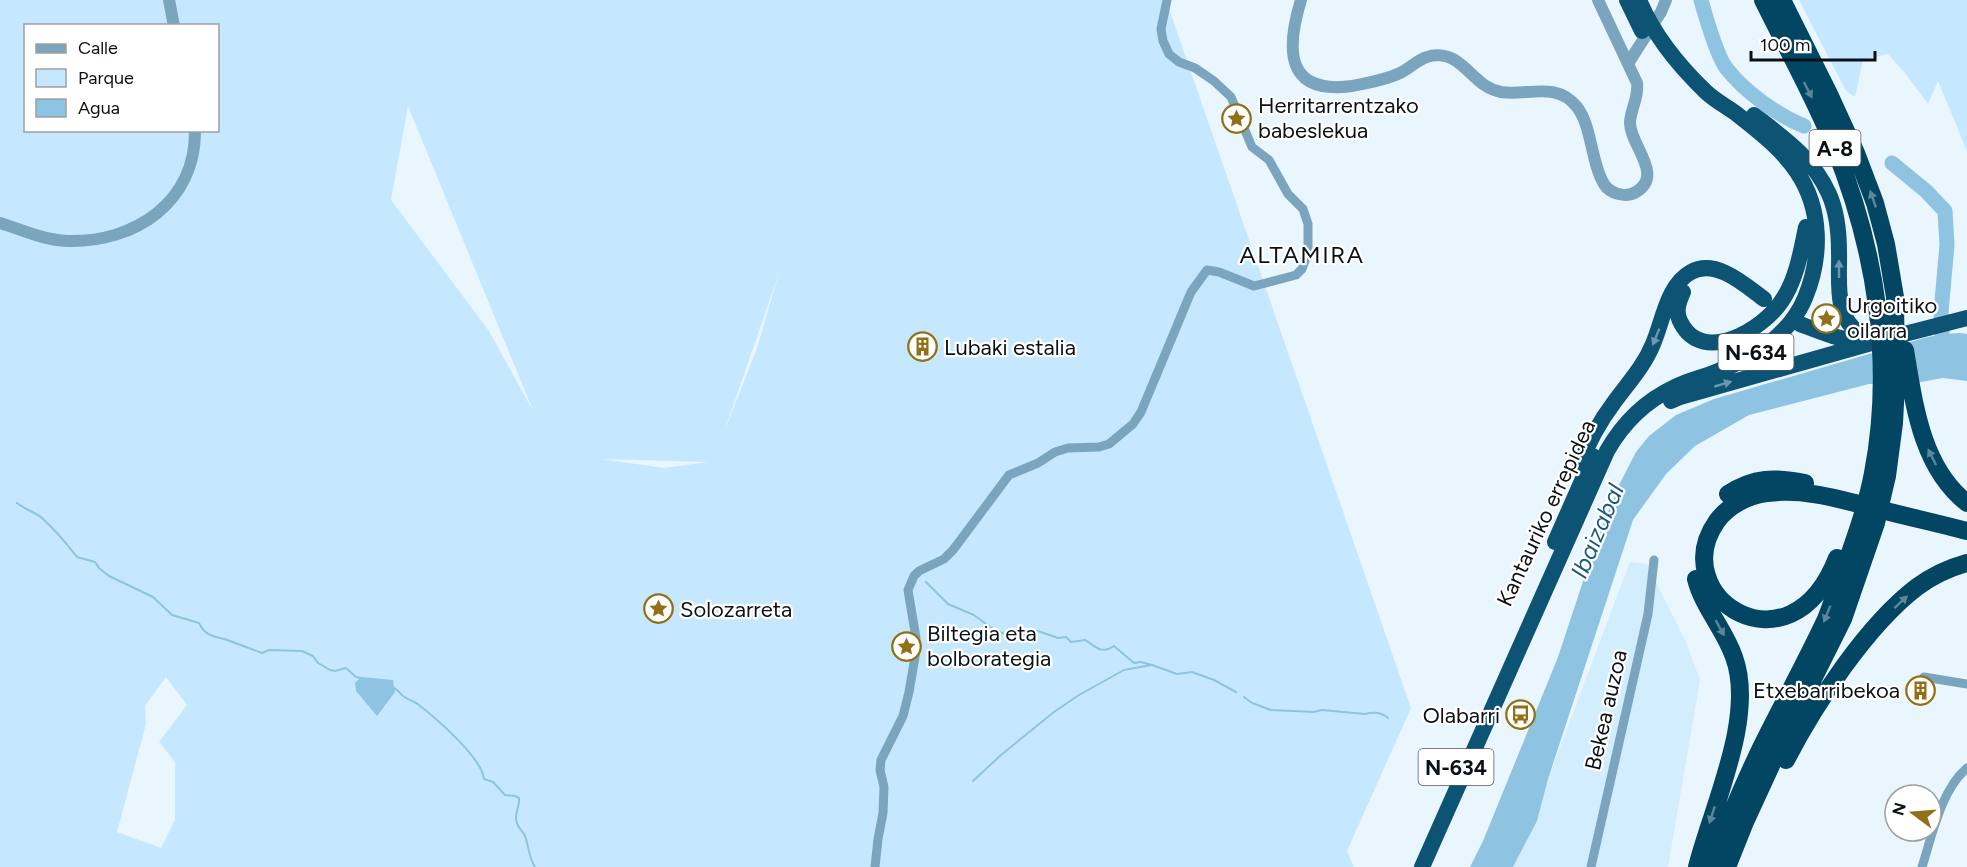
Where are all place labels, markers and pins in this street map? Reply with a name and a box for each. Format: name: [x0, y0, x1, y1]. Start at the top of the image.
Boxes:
place label: Herritarrentzako babeslekua: [1258, 92, 1419, 144]
place icon: Herritarrentzako babeslekua: [1221, 102, 1253, 134]
place label: Urgoitiko oilarra: [1847, 292, 1937, 344]
place icon: Urgoitiko oilarra: [1810, 302, 1842, 334]
building icon: Lubaki estalia: [907, 331, 939, 363]
place label: Lubaki estalia: [944, 334, 1076, 361]
place icon: Solozarreta: [643, 593, 675, 625]
place label: Solozarreta: [680, 596, 792, 623]
place label: Biltegia eta bolborategia: [927, 620, 1051, 672]
place icon: Biltegia eta bolborategia: [890, 630, 922, 662]
building icon: Etxebarribekoa: [1905, 674, 1937, 706]
place label: Etxebarribekoa: [1753, 677, 1900, 704]
bus stop icon: Olabarri: [1505, 699, 1537, 731]
place label: Olabarri: [1423, 702, 1500, 729]

